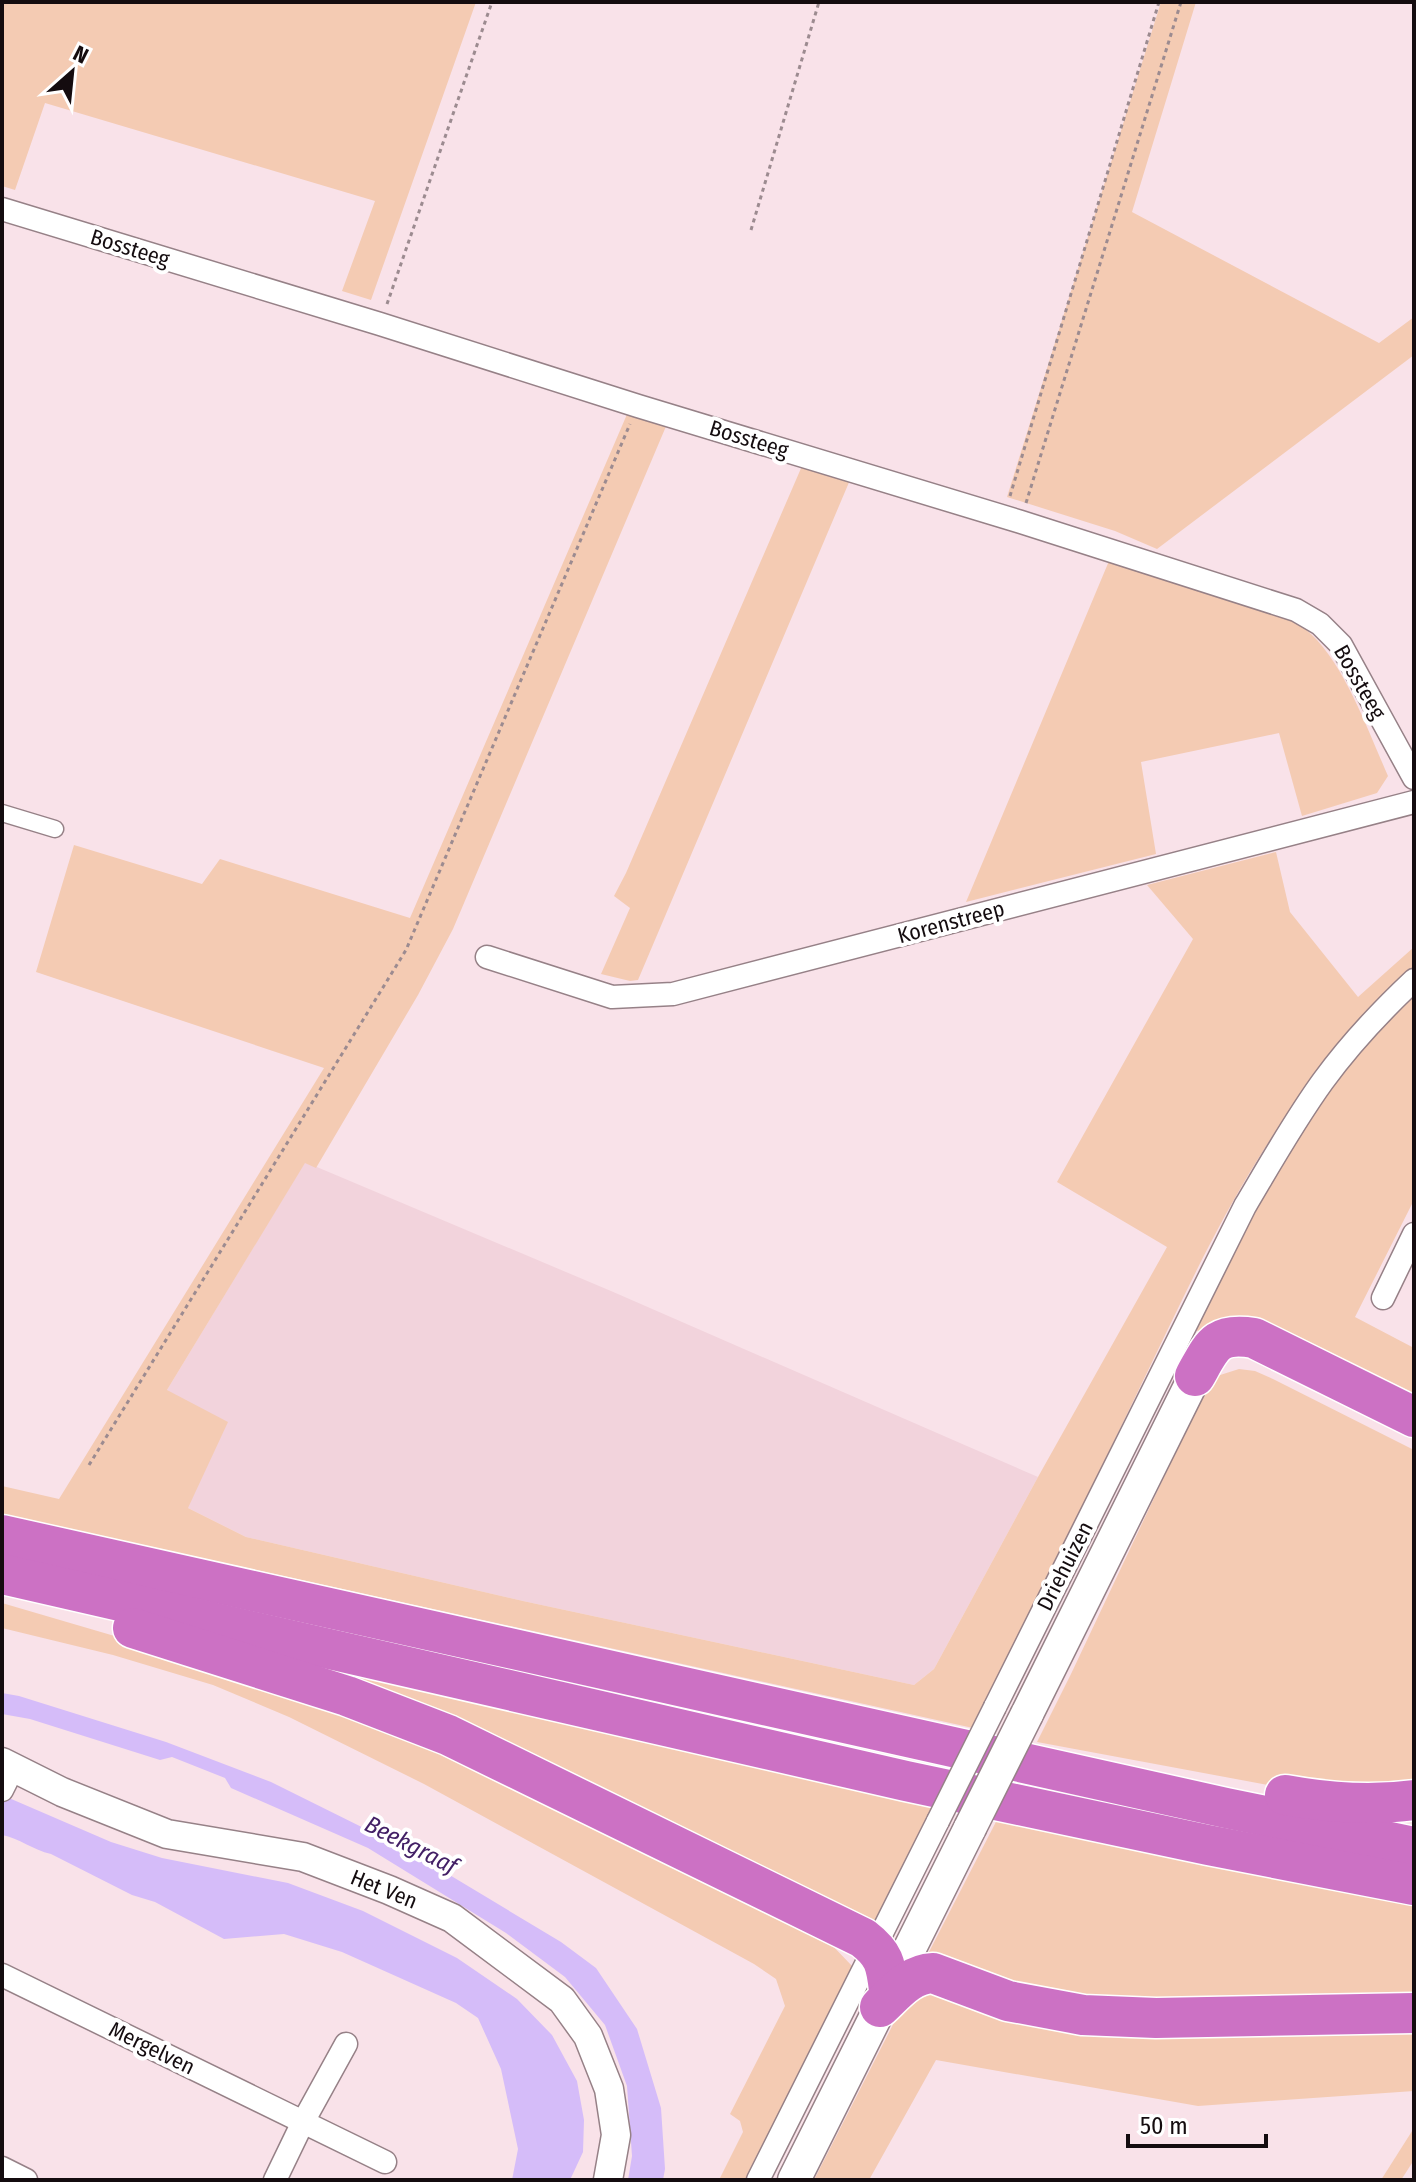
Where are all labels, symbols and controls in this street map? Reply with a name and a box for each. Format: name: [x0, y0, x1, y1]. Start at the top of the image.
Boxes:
north arrow: [32, 32, 112, 112]
text: N: [69, 40, 93, 70]
street label: Bossteeg: [87, 223, 173, 273]
street label: Bossteeg: [706, 414, 792, 464]
street label: Bossteeg: [1328, 640, 1392, 724]
street label: Korenstreep: [895, 895, 1007, 949]
street label: Driehuizen: [1031, 1517, 1099, 1615]
water label: Beekgraaf: [360, 1810, 465, 1882]
street label: Het Ven: [347, 1863, 421, 1915]
street label: Mergelven: [105, 2016, 199, 2080]
scale bar: [1128, 2098, 1266, 2148]
text: 50 m: [1140, 2112, 1188, 2140]

